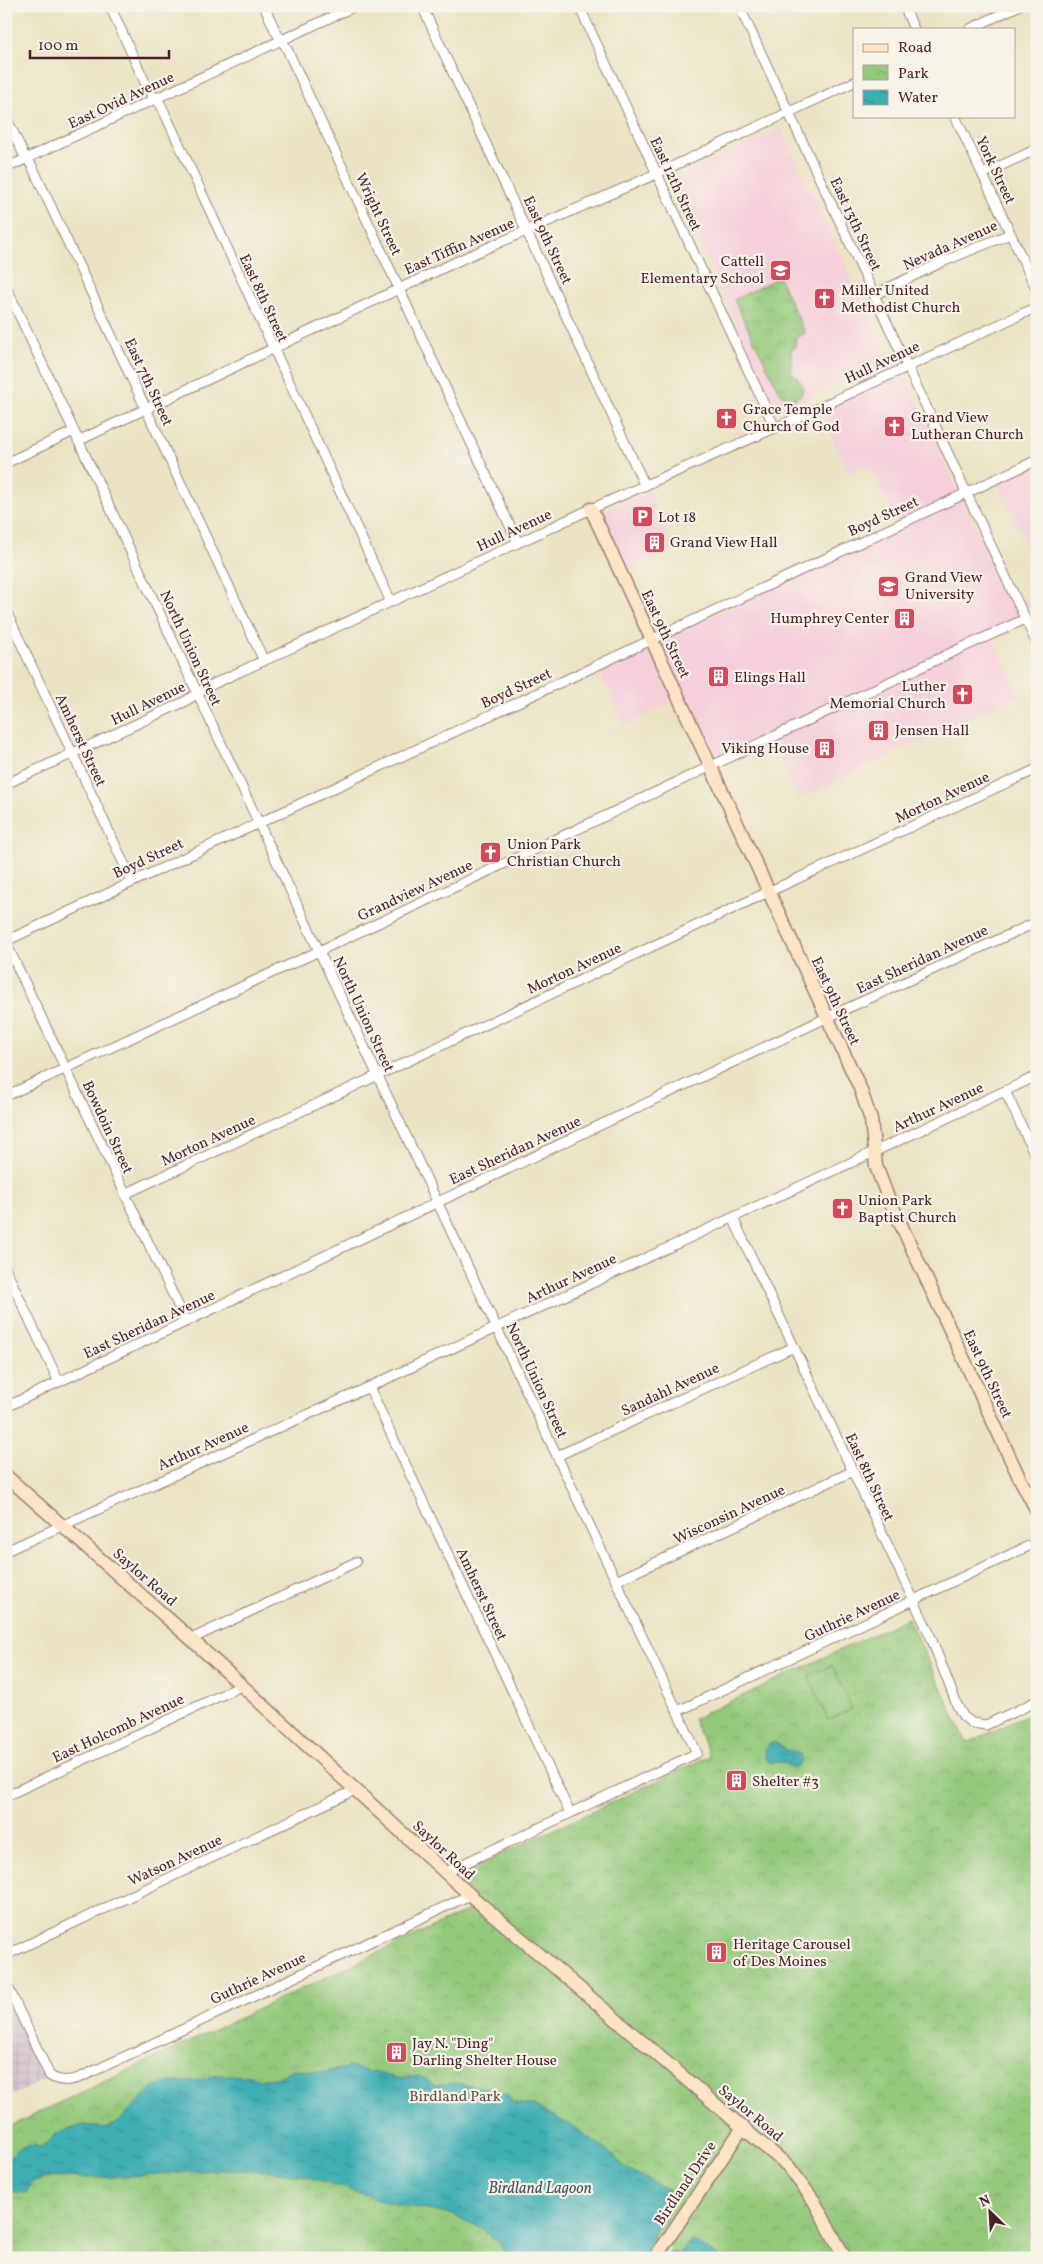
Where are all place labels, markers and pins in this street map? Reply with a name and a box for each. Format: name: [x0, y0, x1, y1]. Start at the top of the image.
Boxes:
place label: Cattell Elementary School: [641, 252, 764, 290]
school or university icon: Cattell Elementary School: [768, 258, 792, 282]
place label: Miller United Methodist Church: [841, 281, 960, 319]
church icon: Miller United Methodist Church: [813, 287, 837, 311]
place label: Grace Temple Church of God: [743, 400, 840, 438]
church icon: Grace Temple Church of God: [715, 406, 739, 430]
place label: Grand View Lutheran Church: [911, 408, 1024, 446]
church icon: Grand View Lutheran Church: [883, 414, 907, 438]
parking icon: Lot 18: [630, 505, 654, 529]
place label: Lot 18: [658, 508, 696, 529]
building icon: Grand View Hall: [642, 530, 666, 554]
place label: Grand View Hall: [670, 533, 778, 554]
place label: Grand View University: [905, 568, 983, 606]
school or university icon: Grand View University: [877, 574, 901, 598]
building icon: Humphrey Center: [893, 606, 917, 630]
place label: Humphrey Center: [770, 609, 889, 630]
building icon: Elings Hall: [706, 665, 730, 689]
place label: Elings Hall: [734, 668, 806, 689]
place label: Luther Memorial Church: [829, 677, 946, 715]
church icon: Luther Memorial Church: [950, 683, 974, 707]
building icon: Jensen Hall: [867, 718, 891, 742]
place label: Jensen Hall: [895, 721, 969, 742]
building icon: Viking House: [813, 736, 837, 760]
place label: Viking House: [721, 739, 809, 760]
place label: Union Park Christian Church: [507, 835, 621, 873]
church icon: Union Park Christian Church: [479, 841, 503, 865]
place label: Union Park Baptist Church: [858, 1191, 957, 1229]
church icon: Union Park Baptist Church: [830, 1197, 854, 1221]
building icon: Shelter #3: [724, 1769, 748, 1793]
place label: Shelter #3: [752, 1772, 819, 1793]
place label: Heritage Carousel of Des Moines: [733, 1935, 851, 1973]
building icon: Heritage Carousel of Des Moines: [705, 1941, 729, 1965]
place label: Jay N. "Ding" Darling Shelter House: [412, 2034, 557, 2072]
building icon: Jay N. "Ding" Darling Shelter House: [384, 2040, 408, 2064]

